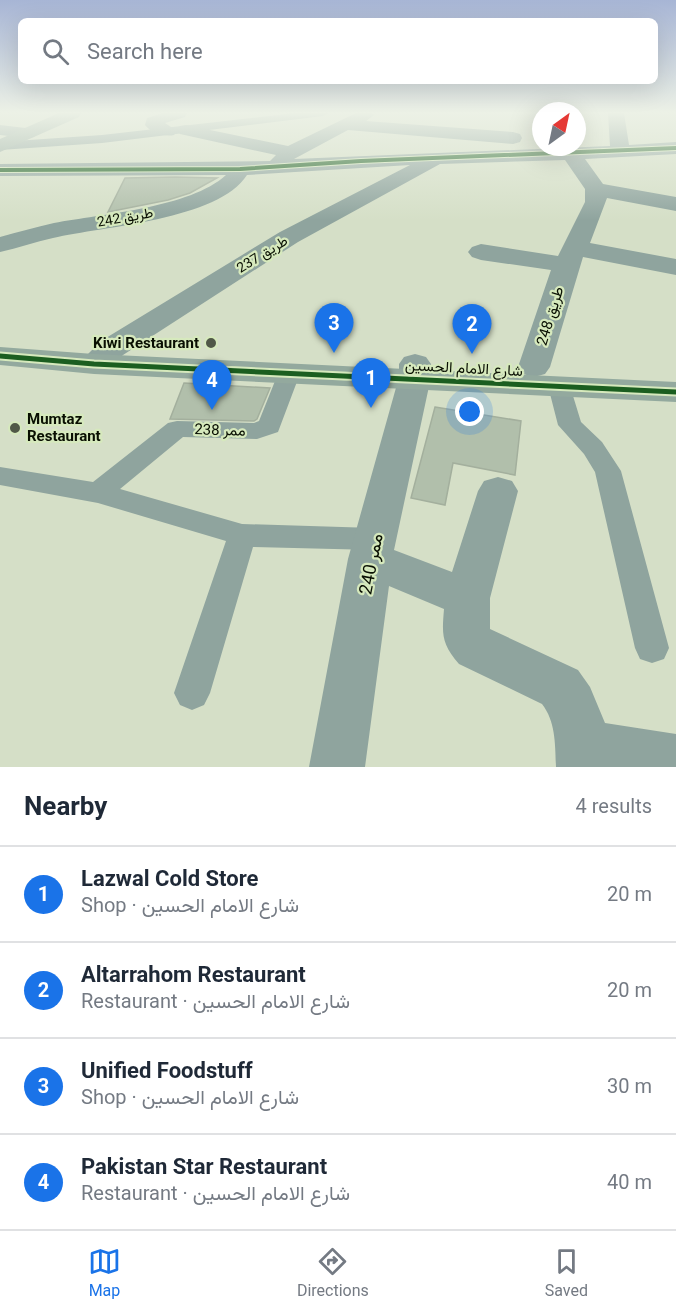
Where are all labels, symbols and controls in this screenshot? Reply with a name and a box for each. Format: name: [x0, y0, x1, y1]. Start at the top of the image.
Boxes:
search box: [18, 18, 658, 84]
icon: search: [39, 35, 72, 68]
text: Search here: [87, 39, 203, 64]
north arrow: [532, 102, 586, 156]
street label: طريق 242: [96, 204, 155, 231]
street label: طريق 237: [234, 232, 291, 277]
street label: طريق 248: [533, 284, 569, 348]
pin: 3: [314, 304, 354, 353]
pin: 2: [452, 304, 492, 354]
place label: Kiwi Restaurant: [93, 334, 199, 352]
marker: Kiwi Restaurant: [204, 336, 218, 350]
street label: شارع الامام الحسين: [405, 356, 524, 382]
pin: 1: [352, 358, 391, 408]
pin: 4: [192, 360, 232, 410]
your location: [455, 397, 484, 426]
place label: Mumtaz Restaurant: [27, 410, 101, 445]
street label: ممر 238: [194, 420, 246, 440]
marker: Mumtaz Restaurant: [8, 421, 22, 435]
street label: ممر 240: [354, 532, 388, 596]
text: Nearby: [24, 791, 107, 821]
text: 4 results: [576, 794, 652, 818]
text: Lazwal Cold Store: [81, 866, 258, 891]
text: 1: [38, 882, 49, 906]
text: 20 m: [607, 882, 652, 906]
text: Shop · شارع الامام الحسين: [81, 893, 299, 917]
text: Altarrahom Restaurant: [81, 962, 306, 987]
text: 2: [38, 978, 49, 1002]
text: 20 m: [607, 978, 652, 1002]
text: Restaurant · شارع الامام الحسين: [81, 989, 350, 1013]
text: Unified Foodstuff: [81, 1058, 253, 1083]
text: 3: [38, 1074, 49, 1098]
text: 30 m: [607, 1074, 652, 1098]
text: Shop · شارع الامام الحسين: [81, 1085, 299, 1109]
text: Pakistan Star Restaurant: [81, 1154, 327, 1179]
text: 4: [38, 1170, 49, 1194]
text: 40 m: [607, 1170, 652, 1194]
text: Restaurant · شارع الامام الحسين: [81, 1181, 350, 1205]
tab: Map: [88, 1245, 121, 1300]
tab: Directions: [297, 1245, 369, 1300]
tab: Saved: [545, 1245, 588, 1300]

